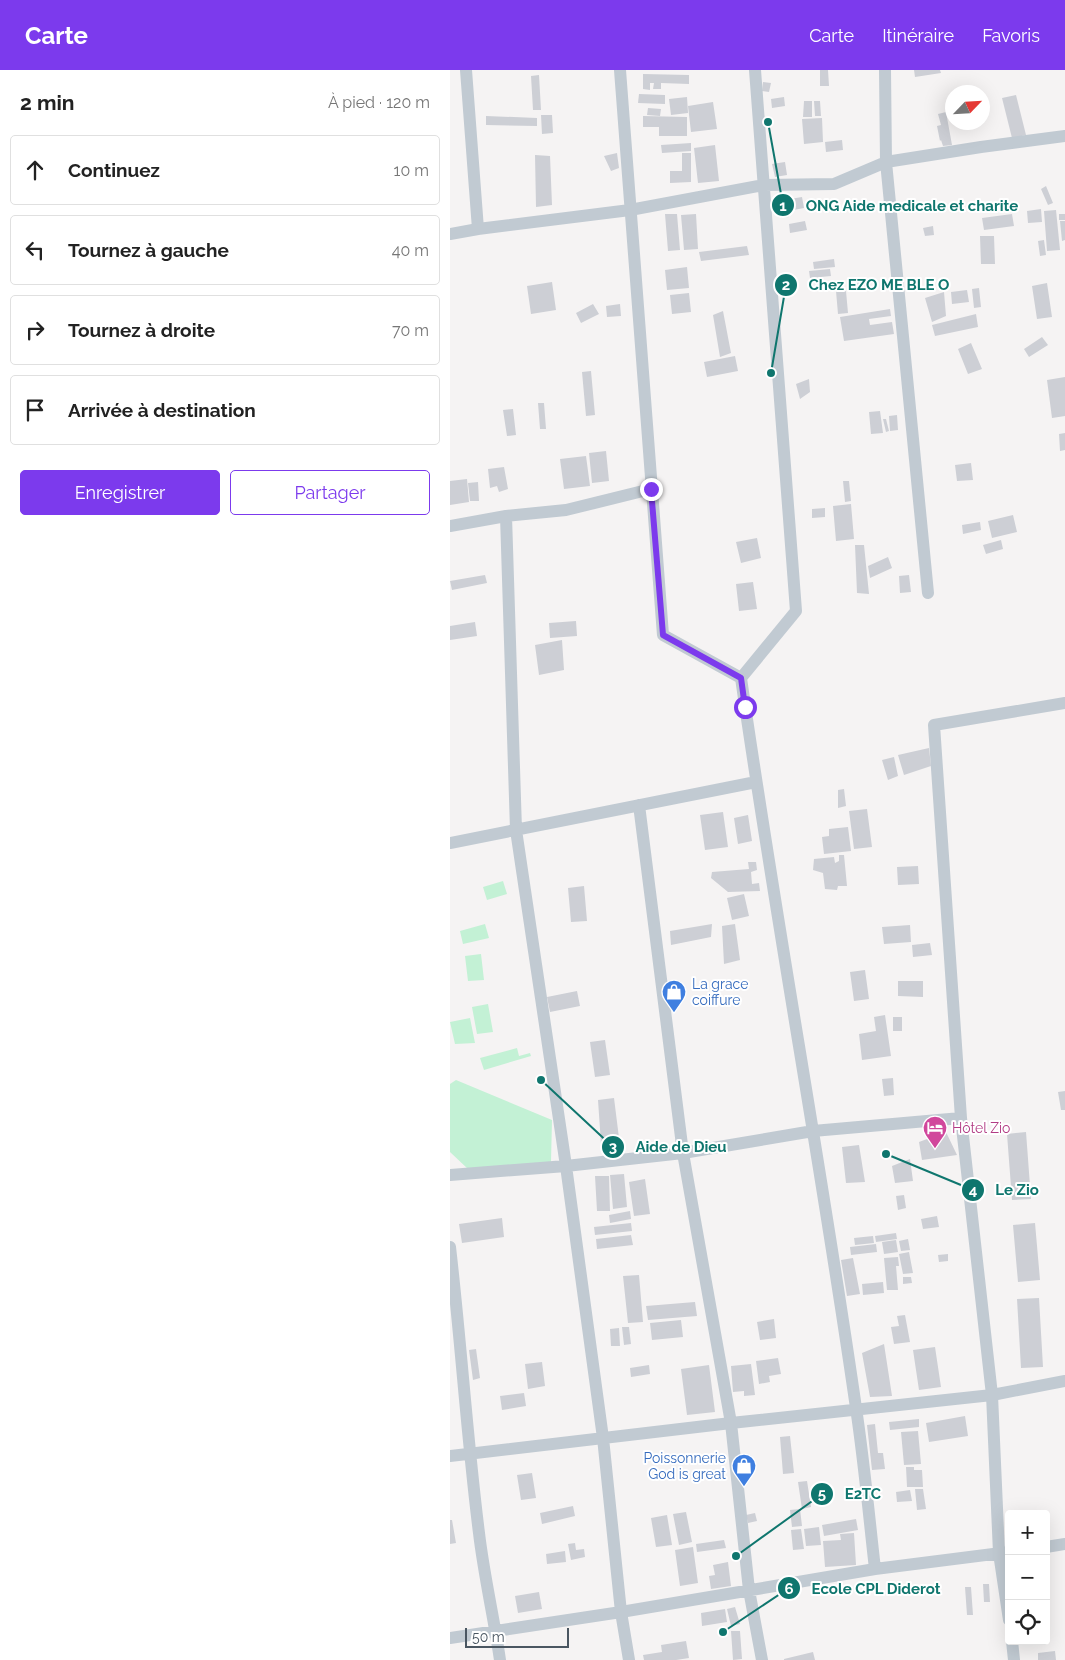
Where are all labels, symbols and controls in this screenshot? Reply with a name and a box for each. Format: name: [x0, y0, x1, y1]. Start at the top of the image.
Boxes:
text: Carte: [25, 21, 88, 50]
text: Carte: [809, 25, 854, 46]
text: Itinéraire: [882, 25, 954, 46]
text: Favoris: [982, 25, 1040, 46]
north arrow: [945, 85, 990, 130]
text: 2 min: [20, 90, 74, 115]
text: À pied · 120 m: [328, 93, 430, 112]
icon: ahead: [21, 156, 49, 184]
text: Continuez: [68, 159, 160, 181]
text: 10 m: [394, 161, 429, 180]
callout: ONG Aide medicale et charite: [770, 190, 1028, 220]
text: 1: [779, 197, 787, 215]
text: ONG Aide medicale et charite: [806, 197, 1018, 215]
icon: left: [21, 236, 49, 264]
text: Tournez à gauche: [68, 239, 229, 261]
text: 40 m: [392, 241, 429, 260]
callout: Chez EZO ME BLE O: [774, 270, 960, 300]
text: 2: [782, 276, 790, 294]
text: Chez EZO ME BLE O: [809, 276, 949, 294]
icon: right: [21, 316, 49, 344]
text: Tournez à droite: [68, 319, 215, 341]
text: 70 m: [392, 321, 429, 340]
icon: arrive: [21, 396, 49, 424]
text: Arrivée à destination: [68, 399, 256, 421]
button: Enregistrer: [20, 470, 220, 515]
button: Partager: [230, 470, 430, 515]
route end: [640, 478, 663, 501]
route start: [734, 696, 757, 719]
place label: La grace coiffure: [692, 976, 748, 1008]
shop icon: La grace coiffure: [661, 979, 687, 1013]
hotel icon: Hôtel Zio: [922, 1115, 948, 1149]
place label: Hôtel Zio: [952, 1120, 1010, 1136]
callout: Aide de Dieu: [600, 1132, 736, 1162]
text: 3: [609, 1138, 617, 1156]
text: Aide de Dieu: [635, 1138, 727, 1156]
callout: Le Zio: [960, 1175, 1049, 1205]
text: 4: [969, 1181, 978, 1199]
text: Le Zio: [995, 1181, 1039, 1199]
place label: Poissonnerie God is great: [643, 1450, 726, 1482]
shop icon: Poissonnerie God is great: [731, 1453, 757, 1487]
callout: E2TC: [810, 1479, 891, 1509]
text: 5: [818, 1485, 826, 1503]
text: E2TC: [845, 1485, 881, 1503]
map controls: [1005, 1510, 1050, 1645]
button: +: [1005, 1510, 1050, 1555]
button: −: [1005, 1555, 1050, 1600]
callout: Ecole CPL Diderot: [776, 1573, 950, 1603]
text: 6: [784, 1580, 794, 1598]
text: Ecole CPL Diderot: [812, 1580, 941, 1598]
button: locate: [1005, 1600, 1050, 1645]
scale bar: [465, 1625, 569, 1648]
text: 50 m: [472, 1629, 505, 1645]

